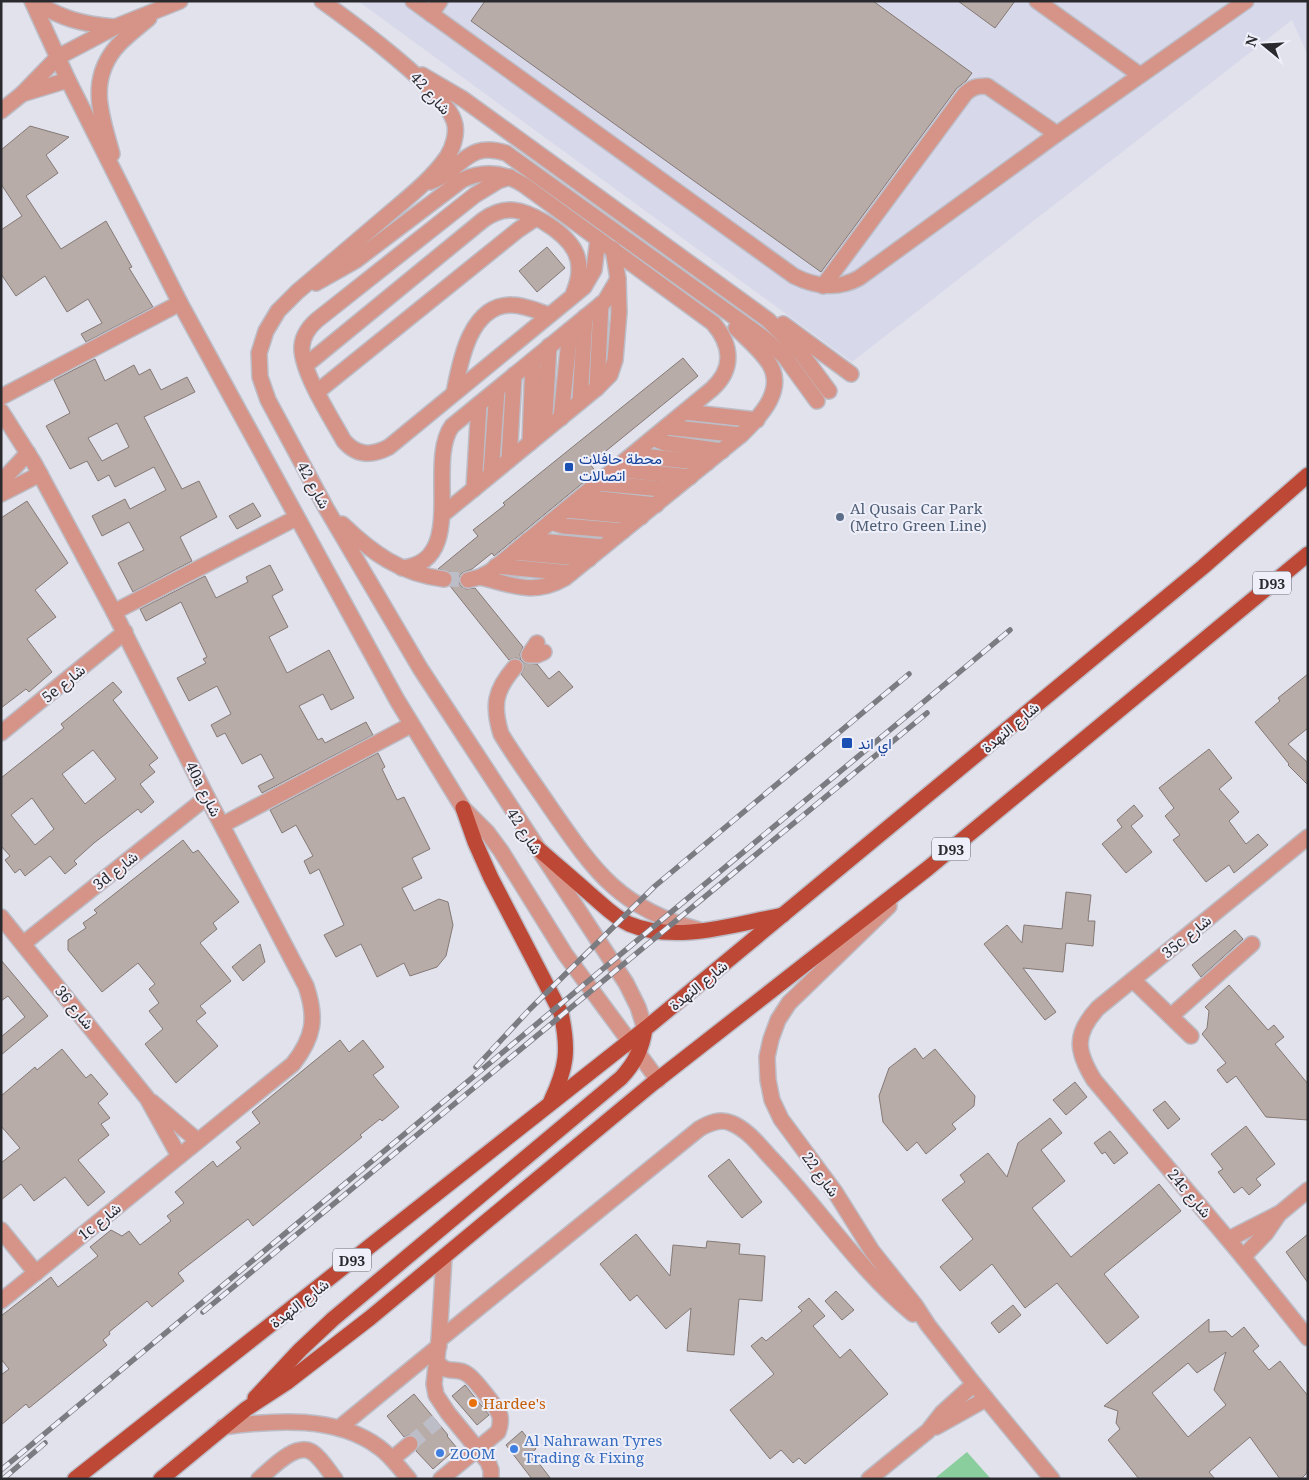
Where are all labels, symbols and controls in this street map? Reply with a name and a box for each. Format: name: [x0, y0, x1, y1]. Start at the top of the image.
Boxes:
north arrow: [1239, 20, 1289, 70]
text: N: [1240, 33, 1262, 49]
street label: شارع 42: [405, 67, 456, 120]
place label: محطة حافلات اتصالات: [579, 448, 662, 485]
street label: شارع 42: [291, 458, 335, 513]
marker: محطة حافلات اتصالات: [563, 461, 575, 473]
place label: Al Qusais Car Park (Metro Green Line): [850, 498, 987, 535]
marker: Al Qusais Car Park (Metro Green Line): [834, 511, 846, 523]
road number: D93: [1253, 572, 1291, 594]
street label: 5e شارع: [37, 659, 90, 708]
street label: شارع النهدة: [977, 697, 1044, 758]
place label: اي اند: [858, 733, 892, 757]
marker: اي اند: [840, 736, 854, 750]
street label: 40a شارع: [180, 758, 226, 821]
street label: شارع 42: [501, 804, 547, 859]
road number: D93: [932, 838, 970, 861]
street label: 3d شارع: [88, 846, 143, 895]
street label: 35c شارع: [1157, 910, 1216, 964]
street label: شارع النهدة: [665, 955, 733, 1016]
street label: شارع 36: [50, 981, 99, 1034]
street label: شارع 22: [796, 1148, 844, 1202]
street label: 24c شارع: [1162, 1164, 1216, 1223]
street label: 1c شارع: [73, 1197, 126, 1246]
road number: D93: [333, 1248, 371, 1272]
street label: شارع النهدة: [266, 1274, 334, 1334]
place label: Hardee's: [483, 1393, 546, 1413]
marker: Hardee's: [467, 1397, 479, 1409]
place label: Al Nahrawan Tyres Trading & Fixing: [524, 1430, 662, 1467]
place label: ZOOM: [450, 1443, 495, 1463]
marker: Al Nahrawan Tyres Trading & Fixing: [508, 1443, 520, 1455]
marker: ZOOM: [434, 1447, 446, 1459]

